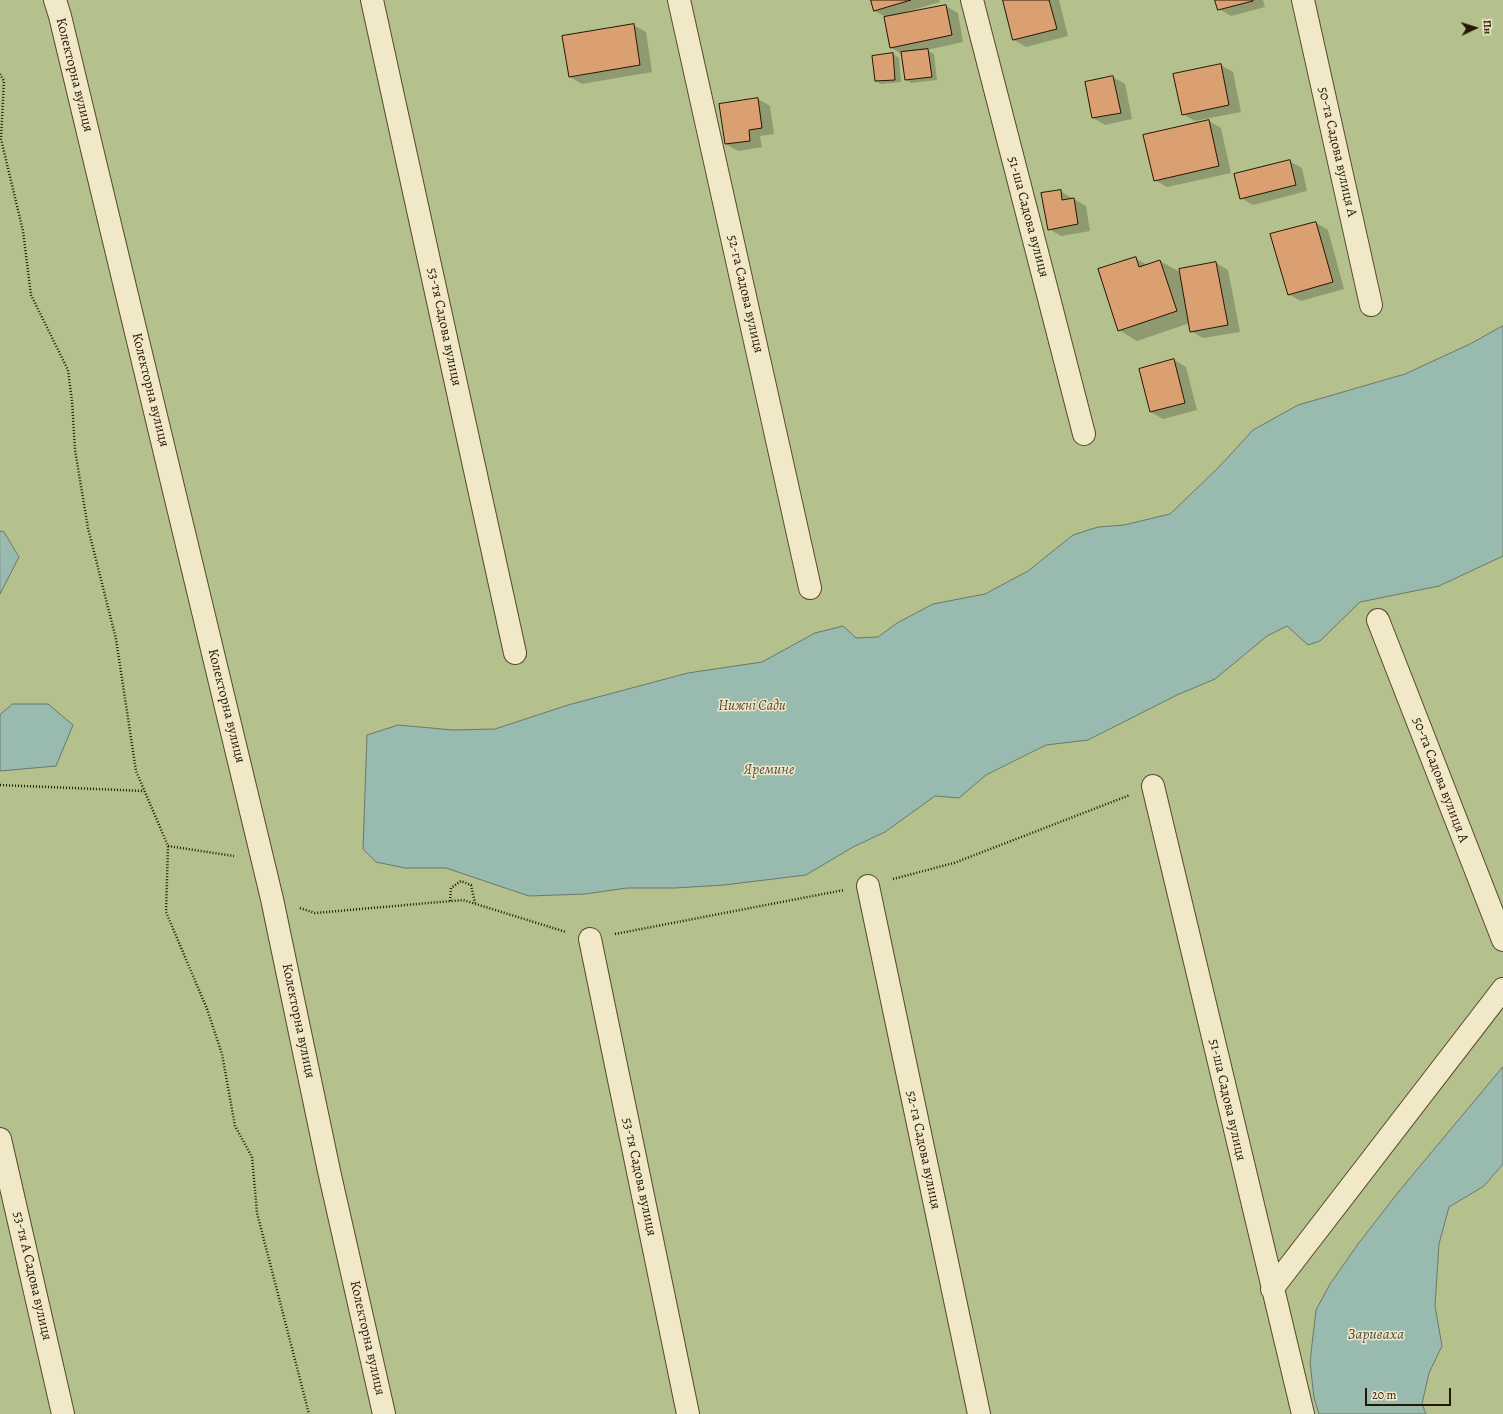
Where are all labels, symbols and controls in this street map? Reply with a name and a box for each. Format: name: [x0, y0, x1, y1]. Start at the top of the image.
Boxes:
north arrow: [1455, 8, 1495, 48]
street label: Колекторна вулиця: [52, 16, 96, 134]
text: Пн: [1479, 19, 1495, 35]
street label: 50-та Садова вулиця А: [1314, 85, 1360, 219]
street label: 51-ша Садова вулиця: [1004, 155, 1052, 279]
street label: 52-га Садова вулиця: [723, 233, 767, 355]
street label: 53-тя Садова вулиця: [423, 266, 465, 388]
street label: Колекторна вулиця: [128, 331, 172, 449]
street label: Колекторна вулиця: [204, 647, 248, 765]
park label: Нижні Сади: [718, 699, 786, 715]
street label: 50-та Садова вулиця А: [1408, 715, 1472, 845]
water label: Яремине: [744, 761, 794, 779]
street label: Колекторна вулиця: [278, 962, 318, 1080]
street label: 51-ша Садова вулиця: [1205, 1037, 1249, 1163]
street label: 52-га Садова вулиця: [902, 1089, 944, 1211]
street label: 53-тя Садова вулиця: [618, 1116, 660, 1238]
street label: 53-тя А Садова вулиця: [9, 1210, 55, 1342]
street label: Колекторна вулиця: [346, 1279, 388, 1397]
water label: Зариваха: [1348, 1326, 1404, 1344]
scale bar: [1367, 1380, 1453, 1406]
text: 20 m: [1372, 1387, 1396, 1403]

